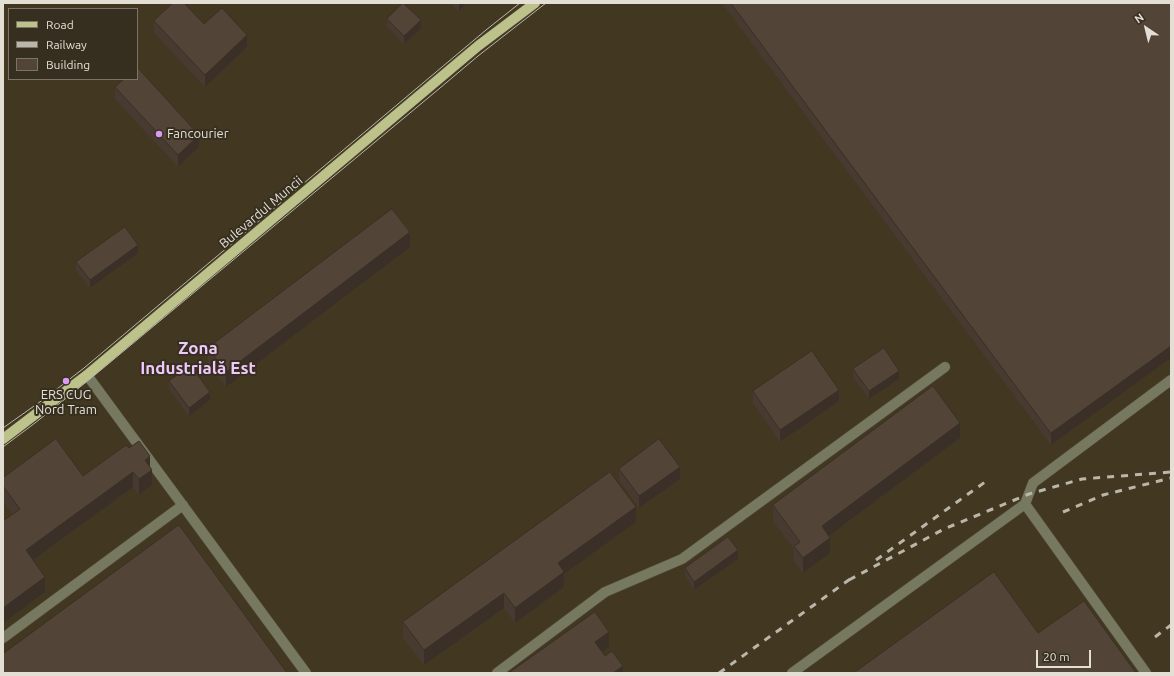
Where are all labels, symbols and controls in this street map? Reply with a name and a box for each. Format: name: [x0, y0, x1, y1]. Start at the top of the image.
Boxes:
legend: [8, 8, 138, 80]
north arrow: [1126, 8, 1166, 48]
text: N: [1132, 11, 1146, 25]
text: Road: [46, 18, 74, 31]
text: Railway: [46, 38, 87, 51]
text: Building: [46, 58, 90, 71]
place label: Fancourier: [167, 126, 229, 142]
marker: Fancourier: [154, 129, 164, 139]
street label: Bulevardul Muncii: [216, 173, 306, 251]
district label: Zona Industrială Est: [140, 338, 256, 378]
marker: ERS CUG Nord Tram: [61, 376, 71, 386]
place label: ERS CUG Nord Tram: [35, 387, 97, 418]
scale bar: [1038, 642, 1093, 668]
text: 20 m: [1043, 650, 1070, 663]

